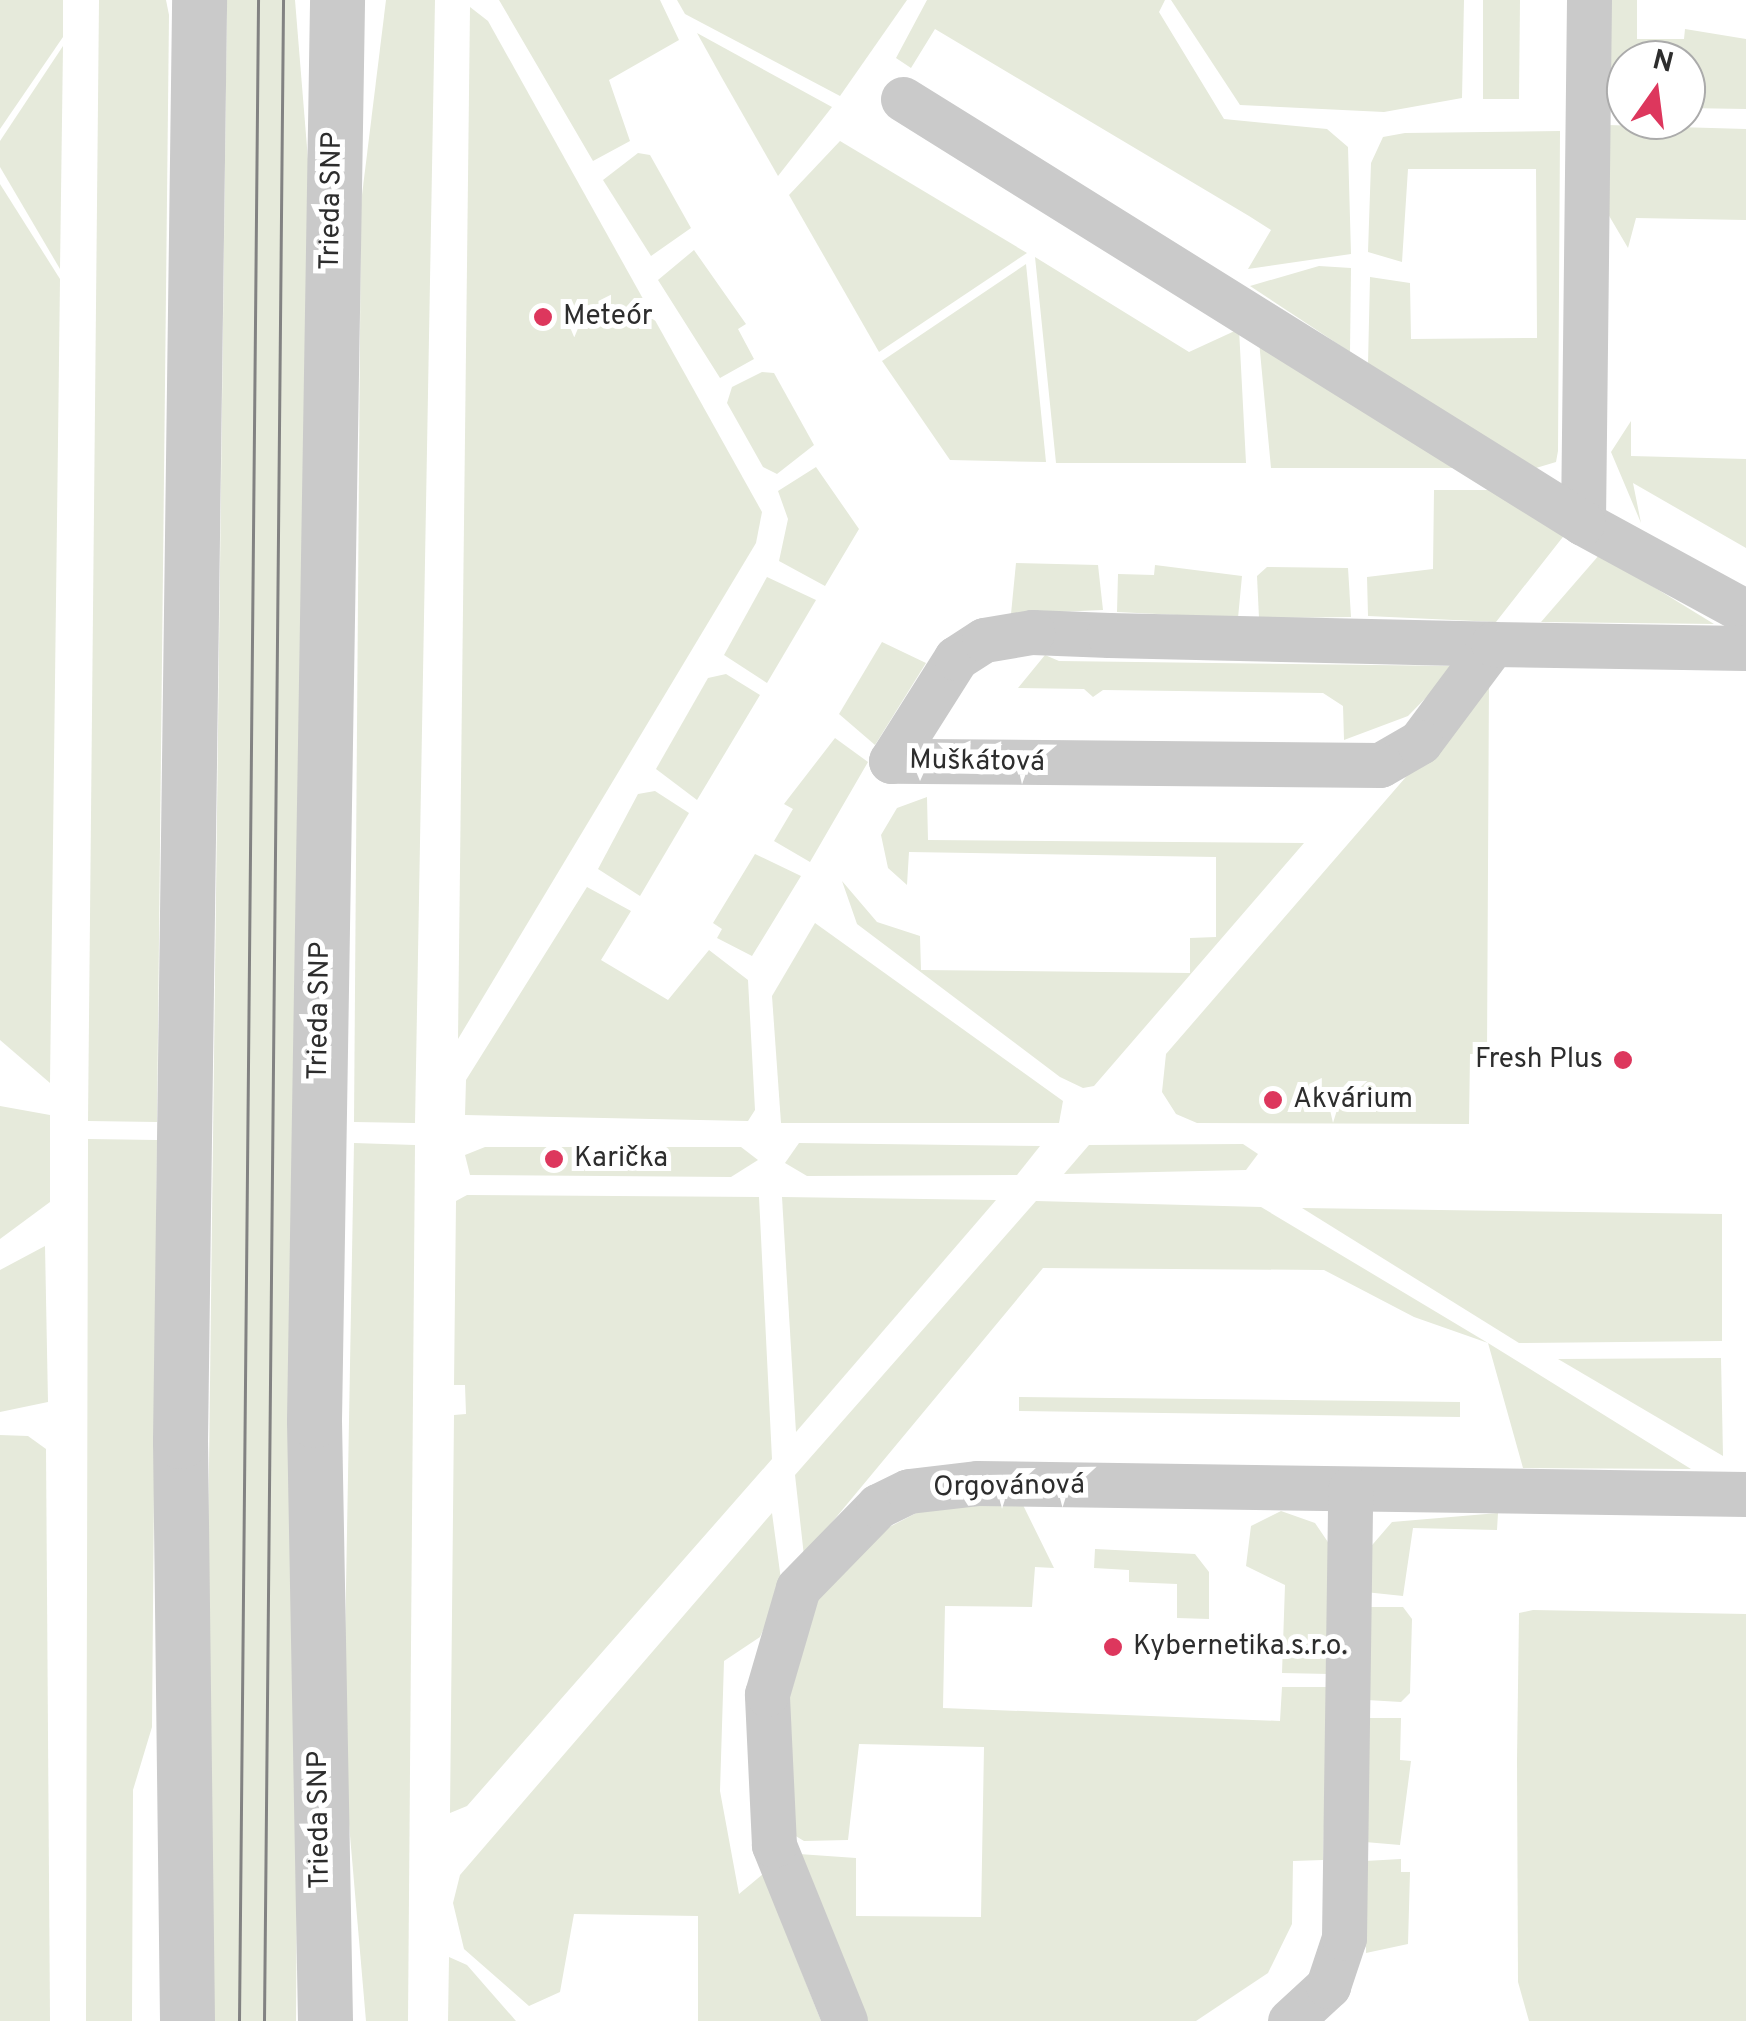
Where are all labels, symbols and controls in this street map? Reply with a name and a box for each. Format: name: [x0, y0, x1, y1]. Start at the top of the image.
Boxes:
north arrow: [1606, 40, 1706, 140]
text: N: [1649, 43, 1677, 83]
street label: Trieda SNP: [314, 131, 350, 271]
place label: Meteór: [563, 300, 653, 334]
marker: Meteór: [532, 306, 554, 328]
street label: Muškátová: [909, 744, 1045, 780]
street label: Trieda SNP: [302, 941, 338, 1081]
place label: Fresh Plus: [1475, 1043, 1603, 1077]
marker: Fresh Plus: [1612, 1049, 1634, 1071]
place label: Akvárium: [1293, 1083, 1413, 1117]
marker: Akvárium: [1262, 1089, 1284, 1111]
place label: Karička: [574, 1142, 668, 1176]
marker: Karička: [543, 1148, 565, 1170]
street label: Orgovánová: [933, 1469, 1085, 1505]
place label: Kybernetika.s.r.o.: [1133, 1630, 1348, 1664]
marker: Kybernetika.s.r.o.: [1102, 1636, 1124, 1658]
street label: Trieda SNP: [302, 1750, 338, 1890]

